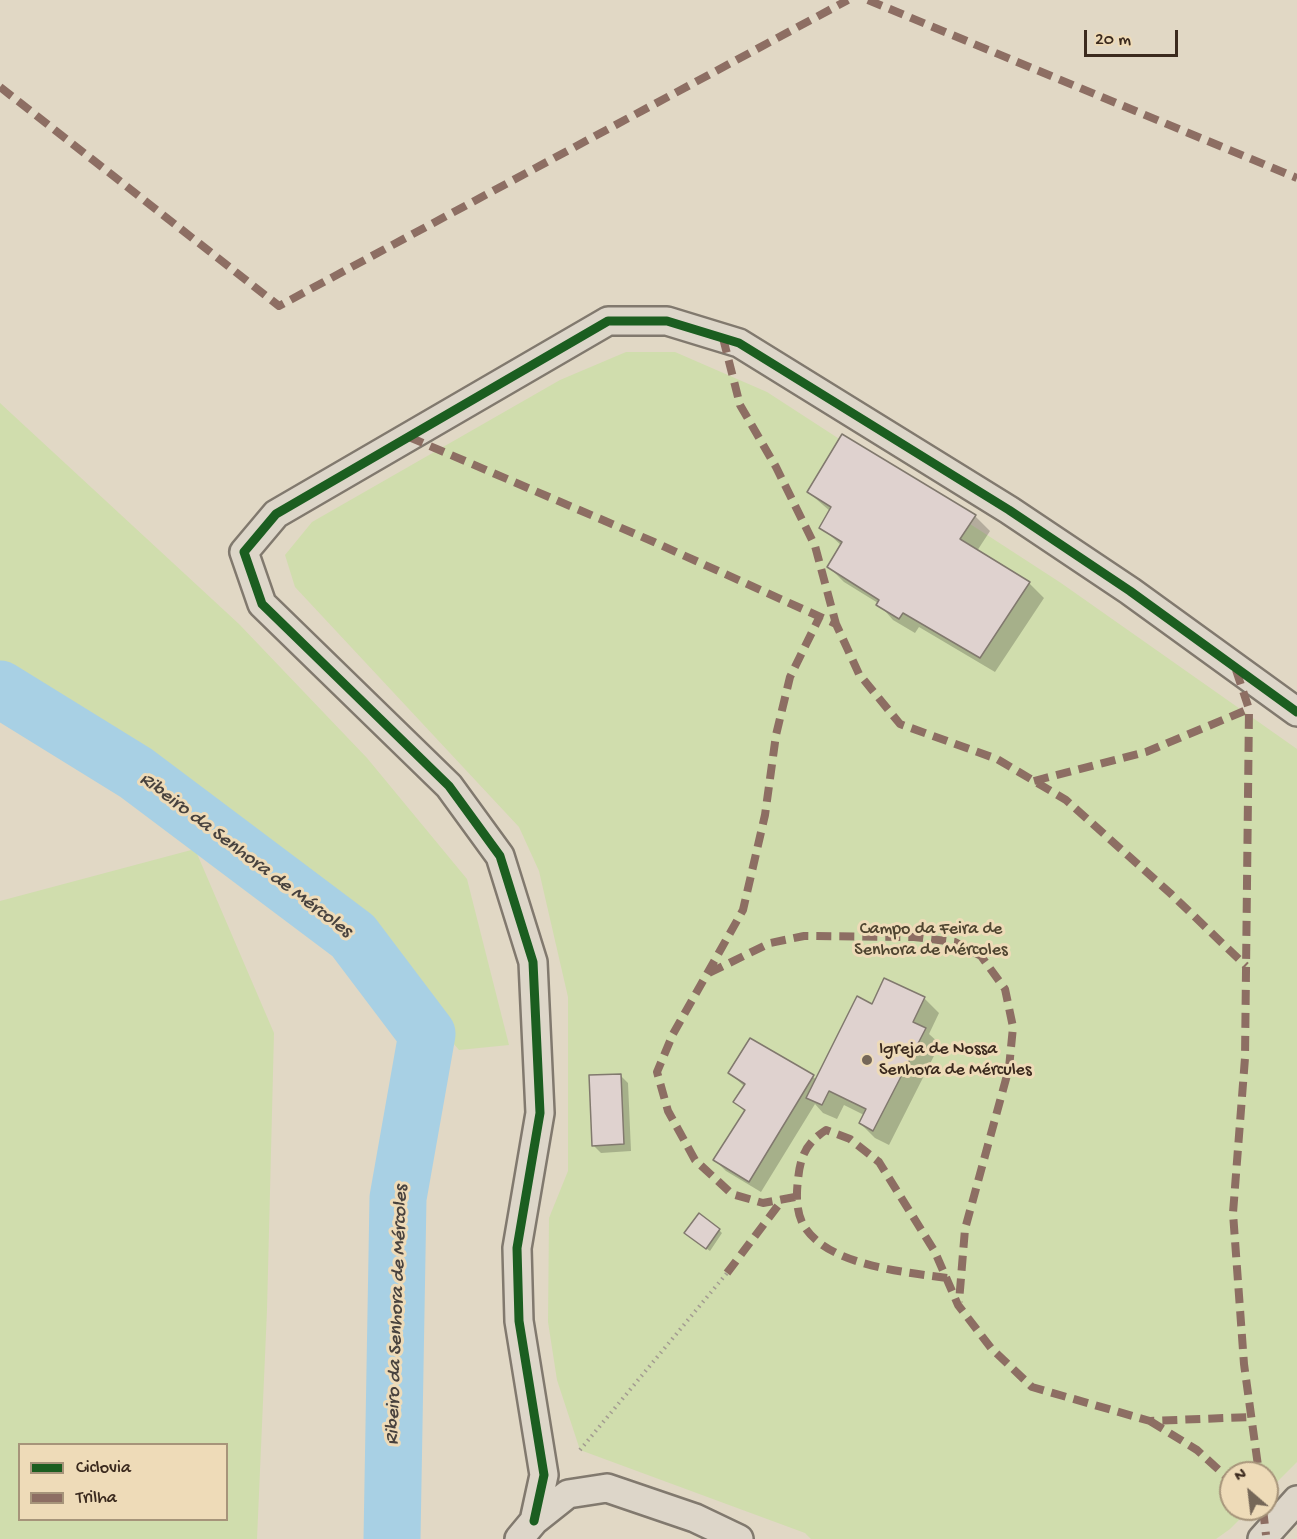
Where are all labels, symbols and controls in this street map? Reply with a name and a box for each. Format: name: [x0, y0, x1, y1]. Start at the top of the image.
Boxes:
scale bar: [1087, 18, 1182, 56]
text: 20 m: [1095, 30, 1131, 51]
water label: Ribeiro da Senhora de Mércoles: [134, 768, 356, 944]
park label: Campo da Feira de Senhora de Mércoles: [854, 919, 1008, 962]
place label: Igreja de Nossa Senhora de Mércules: [879, 1039, 1032, 1082]
marker: Igreja de Nossa Senhora de Mércules: [860, 1053, 874, 1067]
water label: Ribeiro da Senhora de Mércoles: [381, 1185, 415, 1445]
legend: [18, 1443, 228, 1521]
text: Ciclovia: [76, 1458, 131, 1479]
north arrow: [1219, 1461, 1279, 1521]
text: N: [1232, 1466, 1250, 1487]
text: Trilha: [76, 1488, 117, 1509]

